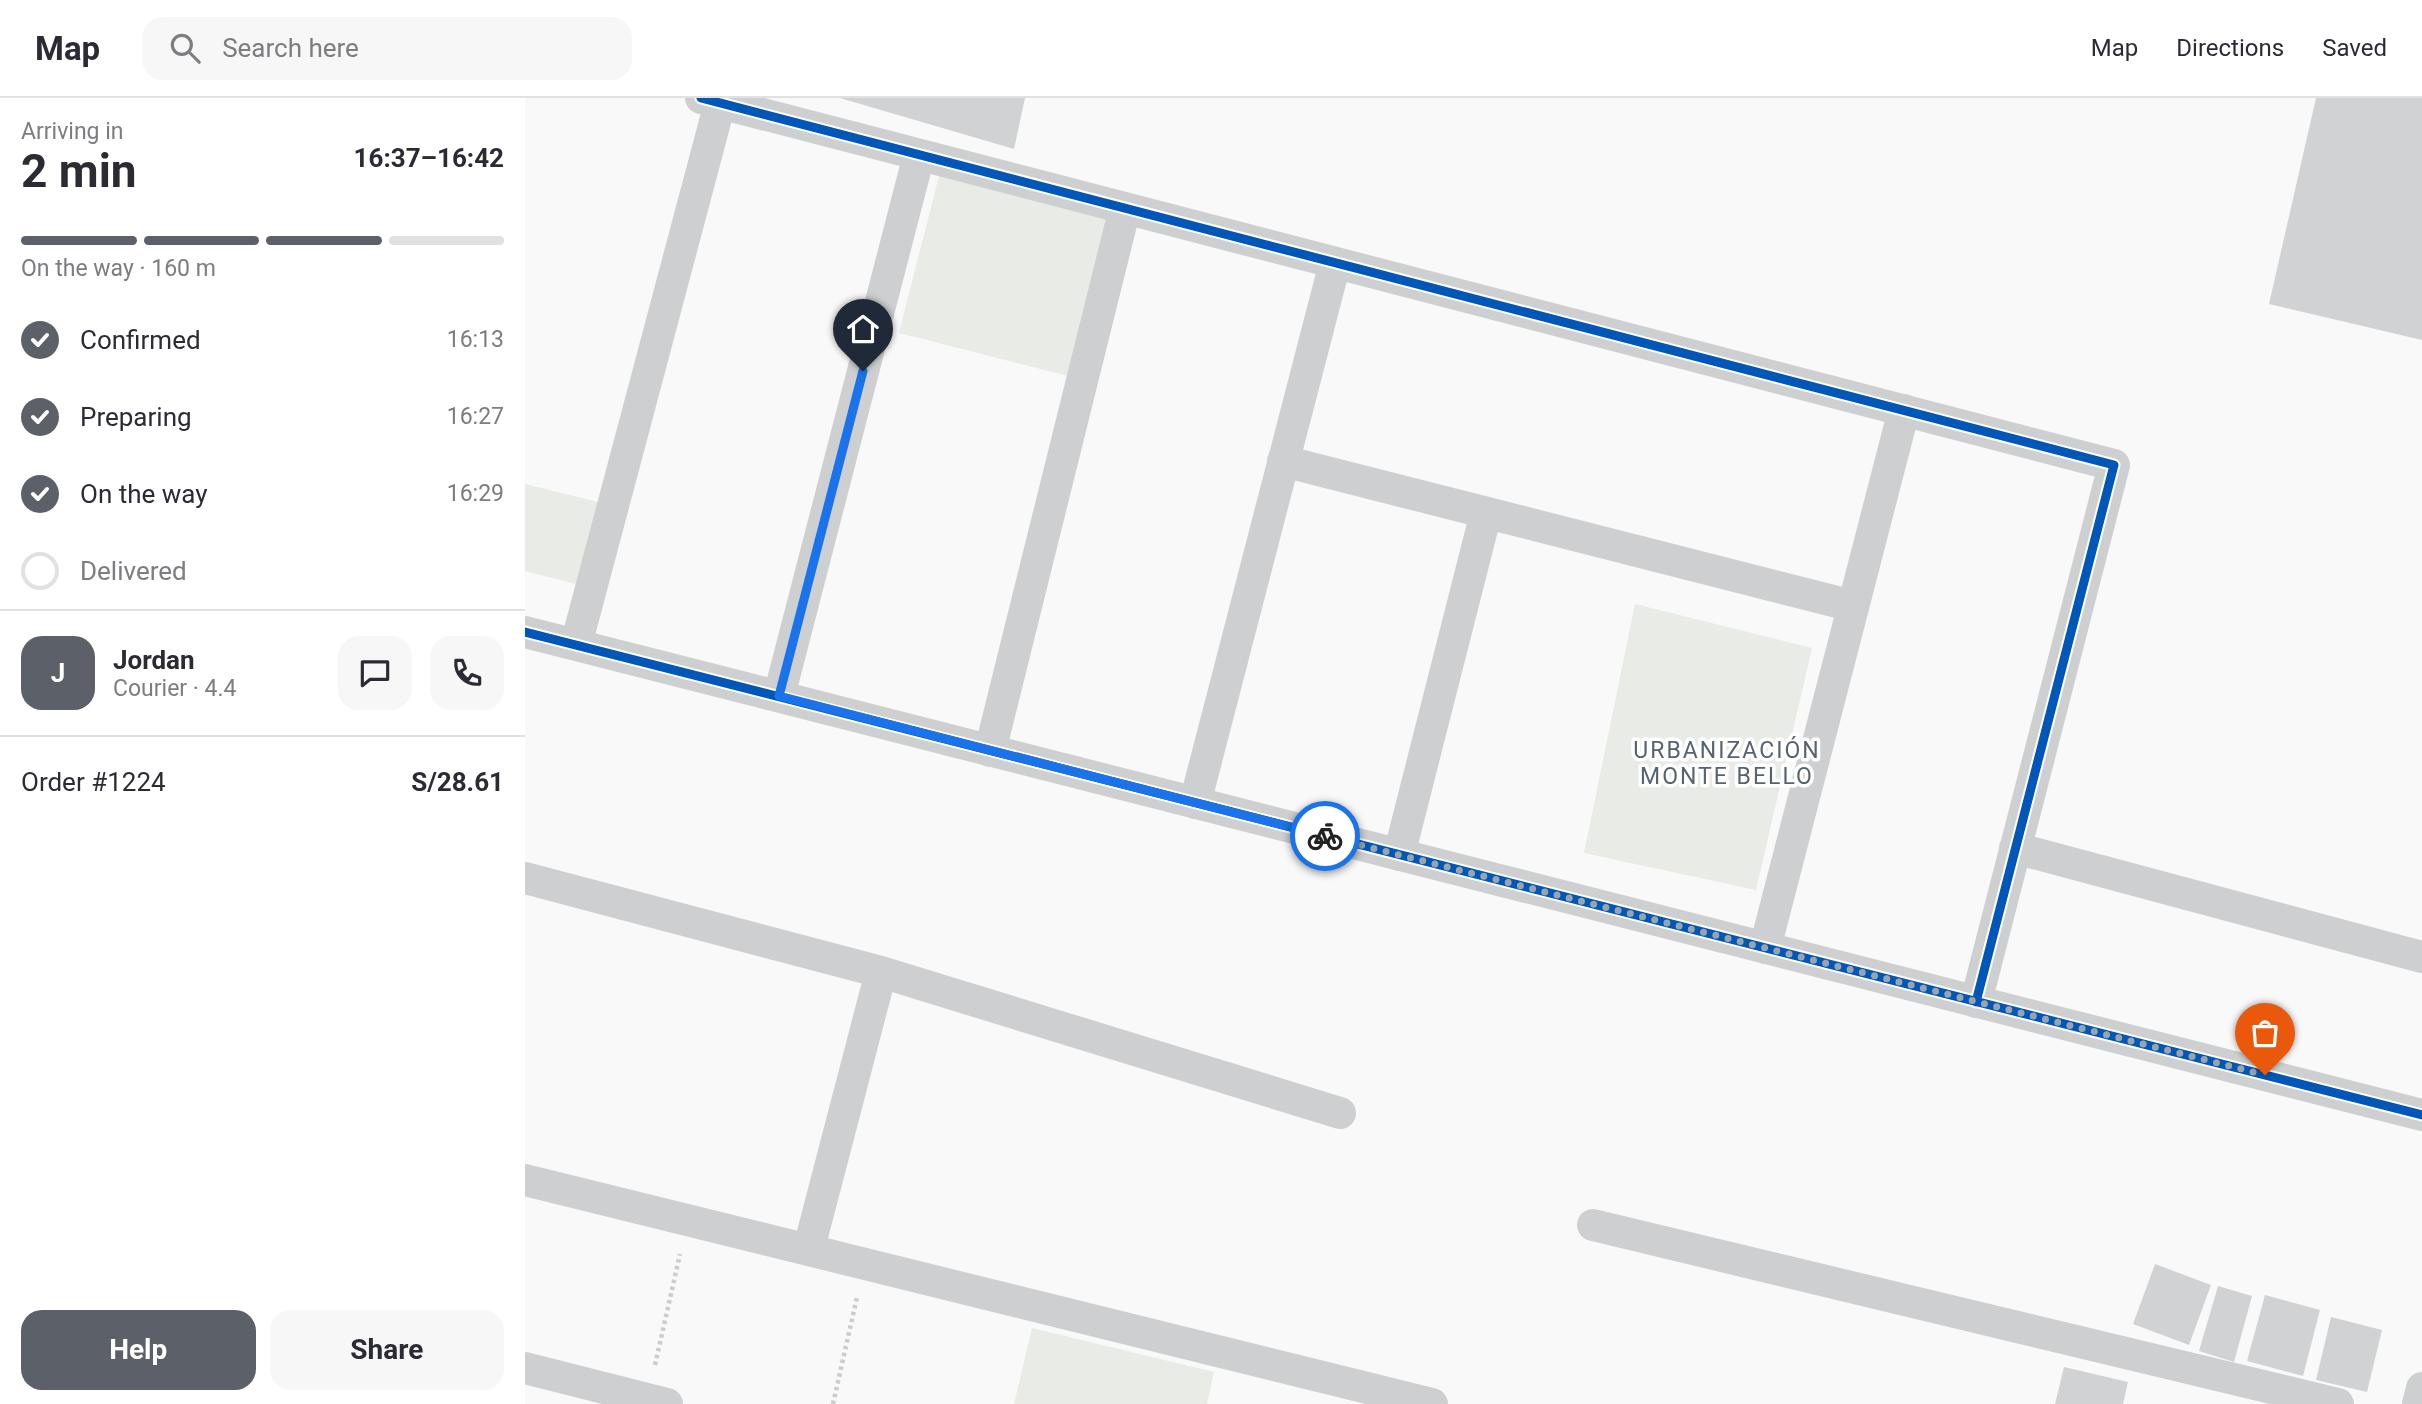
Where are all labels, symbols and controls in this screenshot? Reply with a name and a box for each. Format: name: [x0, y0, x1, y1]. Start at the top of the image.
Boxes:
search box: [142, 17, 632, 80]
text: Map: [35, 29, 100, 68]
icon: search: [166, 29, 204, 67]
text: Search here: [222, 33, 359, 63]
text: Map: [2091, 34, 2138, 62]
text: Directions: [2176, 34, 2284, 62]
text: Saved: [2322, 34, 2387, 62]
text: Arriving in: [21, 118, 124, 145]
text: 16:37–16:42: [354, 143, 504, 173]
text: 2 min: [21, 144, 137, 198]
text: On the way · 160 m: [21, 255, 216, 282]
pin: [833, 299, 893, 371]
icon: home: [844, 310, 882, 348]
icon: check: [21, 321, 59, 359]
text: Confirmed: [80, 325, 201, 355]
text: 16:13: [447, 326, 504, 353]
icon: check: [21, 398, 59, 436]
text: Preparing: [80, 402, 192, 432]
text: 16:27: [447, 403, 504, 430]
icon: check: [21, 475, 59, 513]
text: On the way: [80, 479, 208, 509]
text: 16:29: [447, 480, 504, 507]
text: Delivered: [80, 556, 187, 586]
button: chat: [338, 636, 412, 710]
button: phone: [430, 636, 504, 710]
text: Jordan: [113, 645, 195, 675]
text: J: [51, 658, 65, 688]
text: Courier · 4.4: [113, 675, 236, 702]
district label: URBANIZACIÓN MONTE BELLO: [1633, 736, 1821, 790]
text: Order #1224: [21, 767, 166, 797]
text: S/28.61: [411, 767, 504, 797]
courier: [1290, 801, 1360, 871]
icon: bike: [1306, 817, 1344, 855]
pin: [2235, 1003, 2295, 1075]
icon: bag: [2246, 1014, 2284, 1052]
button: Help: [21, 1310, 256, 1390]
button: Share: [270, 1310, 504, 1390]

